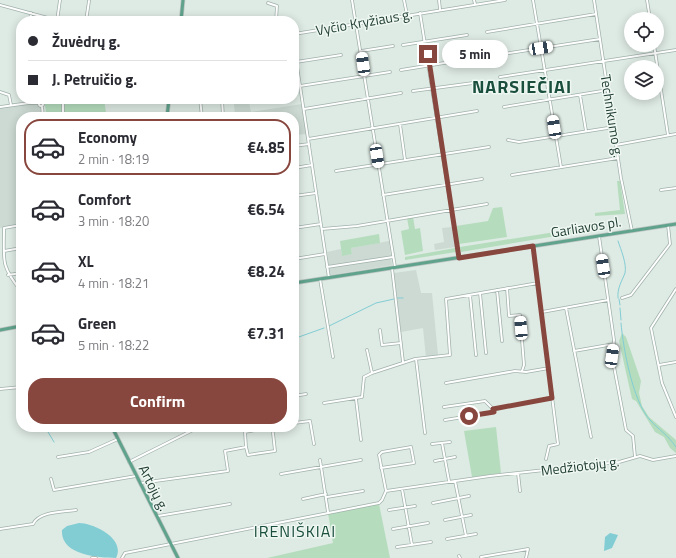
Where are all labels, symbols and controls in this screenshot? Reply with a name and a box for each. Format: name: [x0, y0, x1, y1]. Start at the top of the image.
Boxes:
street label: Vyčio Kryžiaus g.: [314, 3, 414, 40]
map controls: [624, 12, 664, 100]
button: locate: [624, 12, 664, 52]
text: Žuvėdrų g.: [52, 30, 120, 53]
callout: 5 min: [442, 40, 508, 68]
car: [528, 40, 554, 56]
text: 5 min: [459, 44, 491, 64]
route end: [419, 45, 437, 63]
car: [355, 51, 371, 77]
button: layers: [624, 60, 664, 100]
text: J. Petruičio g.: [52, 68, 137, 91]
district label: NARSIEČIAI: [472, 73, 572, 100]
street label: Technikumo g.: [596, 73, 629, 159]
car: [546, 114, 562, 140]
text: Economy: [78, 126, 137, 149]
icon: car: [30, 129, 66, 165]
text: €4.85: [248, 136, 285, 159]
car: [369, 143, 385, 169]
text: 2 min · 18:19: [78, 149, 149, 169]
text: Comfort: [78, 188, 131, 211]
icon: car: [30, 191, 66, 227]
text: €6.54: [248, 198, 285, 221]
text: 3 min · 18:20: [78, 211, 149, 231]
street label: Garliavos pl.: [549, 211, 623, 242]
text: XL: [78, 250, 94, 273]
icon: car: [30, 253, 66, 289]
car: [595, 253, 611, 279]
text: €8.24: [248, 260, 285, 283]
text: 4 min · 18:21: [78, 273, 149, 293]
text: Green: [78, 312, 116, 335]
icon: car: [30, 315, 66, 351]
car: [514, 316, 528, 340]
text: €7.31: [248, 322, 285, 345]
text: 5 min · 18:22: [78, 335, 149, 355]
car: [604, 343, 620, 369]
button: Confirm: [28, 378, 287, 424]
route start: [460, 407, 478, 425]
street label: Medžiotojų g.: [539, 450, 620, 481]
street label: Artojų g.: [134, 461, 175, 515]
district label: IRENIŠKIAI: [254, 519, 336, 543]

